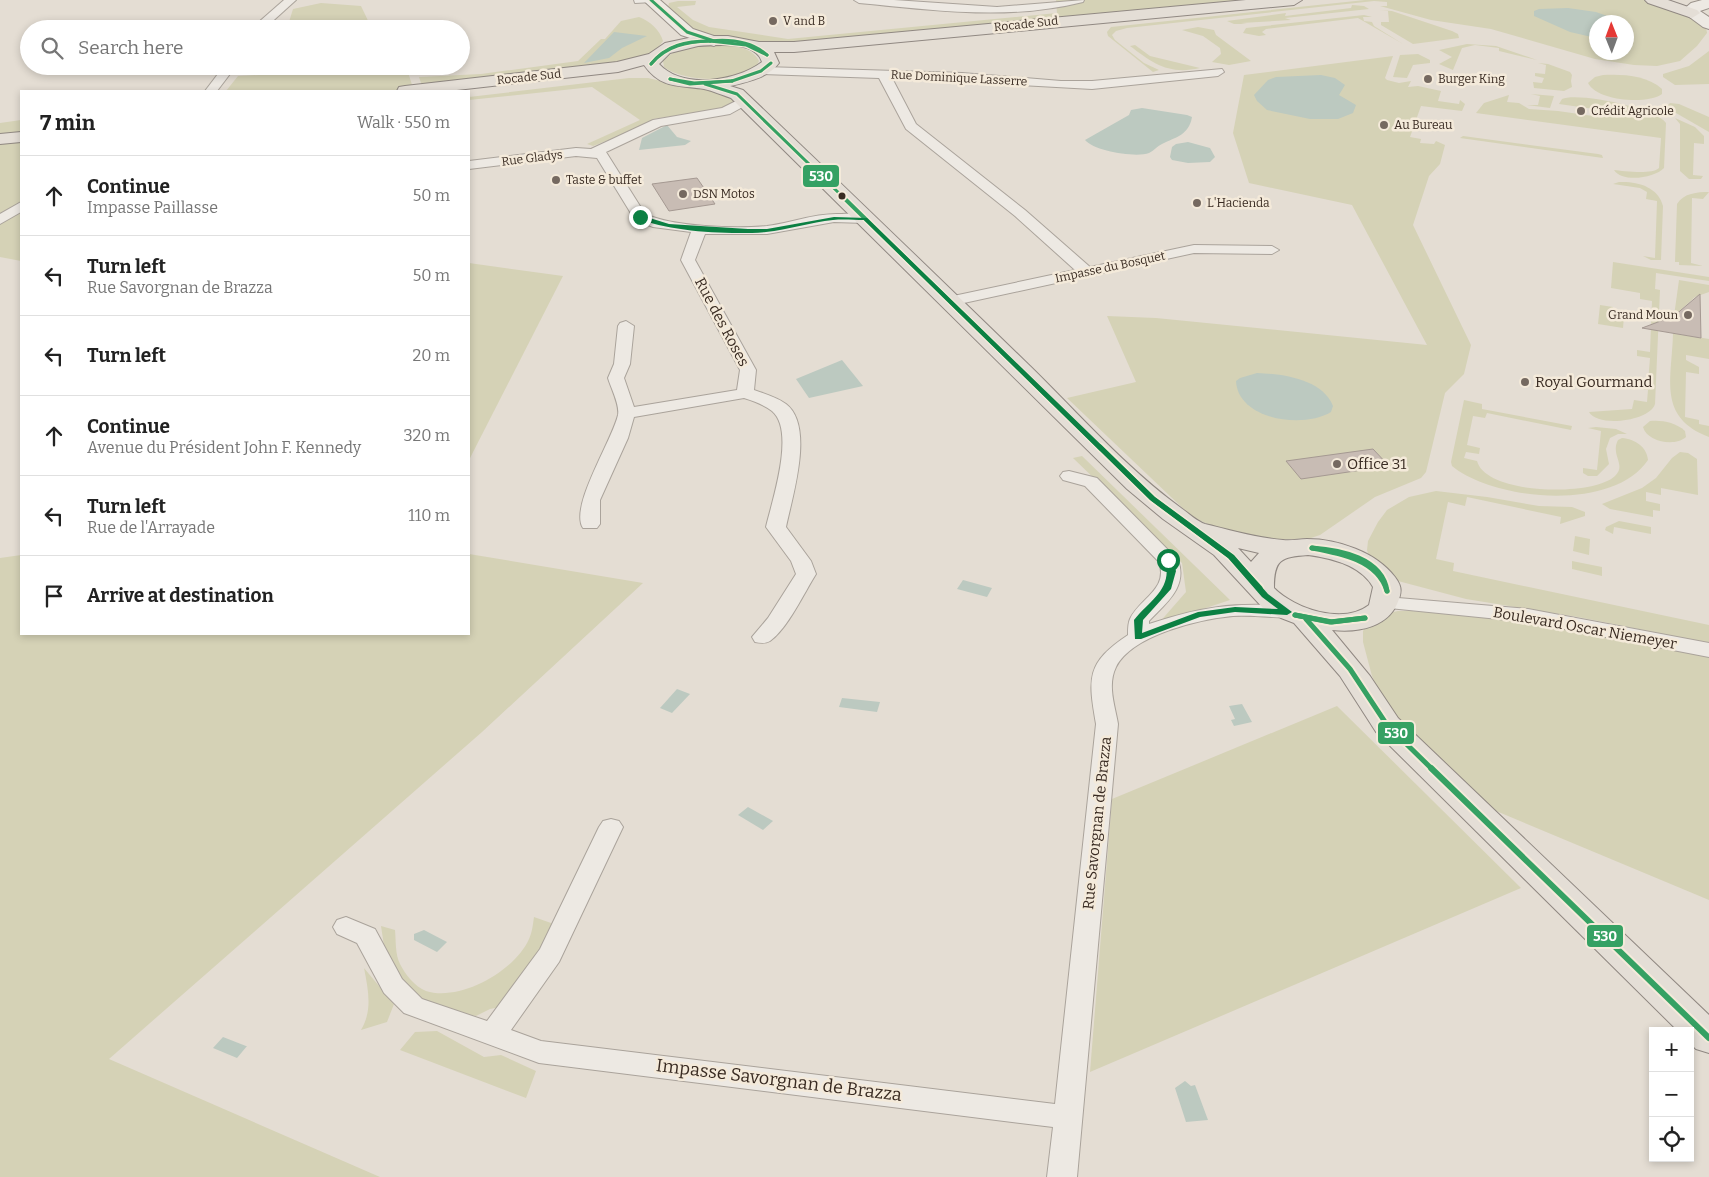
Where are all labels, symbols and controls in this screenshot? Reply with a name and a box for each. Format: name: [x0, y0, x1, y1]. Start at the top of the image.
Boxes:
place label: V and B: [783, 14, 825, 28]
street label: Rocade Sud: [993, 14, 1059, 34]
marker: V and B: [767, 15, 779, 27]
north arrow: [1589, 15, 1634, 60]
search box: [20, 20, 470, 75]
icon: search: [38, 34, 66, 62]
text: Search here: [78, 36, 183, 59]
street label: Rocade Sud: [496, 67, 562, 87]
street label: Rue Dominique Lasserre: [890, 67, 1028, 89]
place label: Burger King: [1438, 72, 1505, 86]
marker: Burger King: [1422, 73, 1434, 85]
place label: Crédit Agricole: [1591, 104, 1674, 118]
marker: Crédit Agricole: [1575, 105, 1587, 117]
text: 7 min: [40, 110, 95, 136]
text: Walk · 550 m: [357, 113, 450, 132]
place label: Au Bureau: [1394, 118, 1453, 132]
marker: Au Bureau: [1378, 119, 1390, 131]
street label: Rue Gladys: [501, 147, 564, 169]
line badge: 530: [802, 164, 840, 188]
text: 530: [809, 168, 833, 185]
place label: Taste & buffet: [566, 173, 642, 187]
marker: Taste & buffet: [550, 174, 562, 186]
text: Continue: [87, 175, 170, 198]
icon: ahead: [40, 182, 68, 210]
text: 50 m: [413, 186, 450, 205]
place label: DSN Motos: [693, 187, 755, 201]
marker: DSN Motos: [677, 188, 689, 200]
unlabelled marker: [837, 191, 847, 201]
place label: L'Hacienda: [1207, 196, 1270, 210]
marker: L'Hacienda: [1191, 197, 1203, 209]
text: Impasse Paillasse: [87, 198, 218, 217]
route end: [629, 206, 652, 229]
street label: Impasse du Bosquet: [1054, 248, 1167, 286]
text: Turn left: [87, 255, 166, 278]
icon: left: [40, 262, 68, 290]
text: 50 m: [413, 266, 450, 285]
street label: Rue des Roses: [691, 274, 753, 370]
text: Rue Savorgnan de Brazza: [87, 278, 273, 297]
place label: Grand Moun: [1608, 308, 1678, 322]
marker: Grand Moun: [1682, 309, 1694, 321]
icon: left: [40, 342, 68, 370]
text: Turn left: [87, 344, 166, 367]
text: 20 m: [413, 346, 450, 365]
place label: Royal Gourmand: [1535, 373, 1652, 391]
marker: Royal Gourmand: [1519, 376, 1531, 388]
text: Continue: [87, 415, 170, 438]
icon: ahead: [40, 422, 68, 450]
text: 320 m: [403, 426, 450, 445]
text: Avenue du Président John F. Kennedy: [87, 438, 361, 457]
place label: Office 31: [1347, 455, 1406, 473]
marker: Office 31: [1331, 458, 1343, 470]
text: Turn left: [87, 495, 166, 518]
icon: left: [40, 502, 68, 530]
text: 110 m: [408, 506, 450, 525]
text: Rue de l'Arrayade: [87, 518, 215, 537]
route start: [1157, 549, 1180, 572]
icon: arrive: [40, 582, 68, 610]
text: Arrive at destination: [87, 584, 274, 607]
street label: Boulevard Oscar Niemeyer: [1492, 603, 1679, 653]
line badge: 530: [1377, 721, 1415, 745]
text: 530: [1384, 725, 1408, 742]
street label: Rue Savorgnan de Brazza: [1079, 736, 1115, 910]
line badge: 530: [1586, 924, 1624, 948]
text: 530: [1593, 928, 1617, 945]
map controls: [1649, 1027, 1694, 1162]
button: +: [1649, 1027, 1694, 1072]
street label: Impasse Savorgnan de Brazza: [655, 1054, 903, 1106]
button: −: [1649, 1072, 1694, 1117]
button: locate: [1649, 1117, 1694, 1162]

